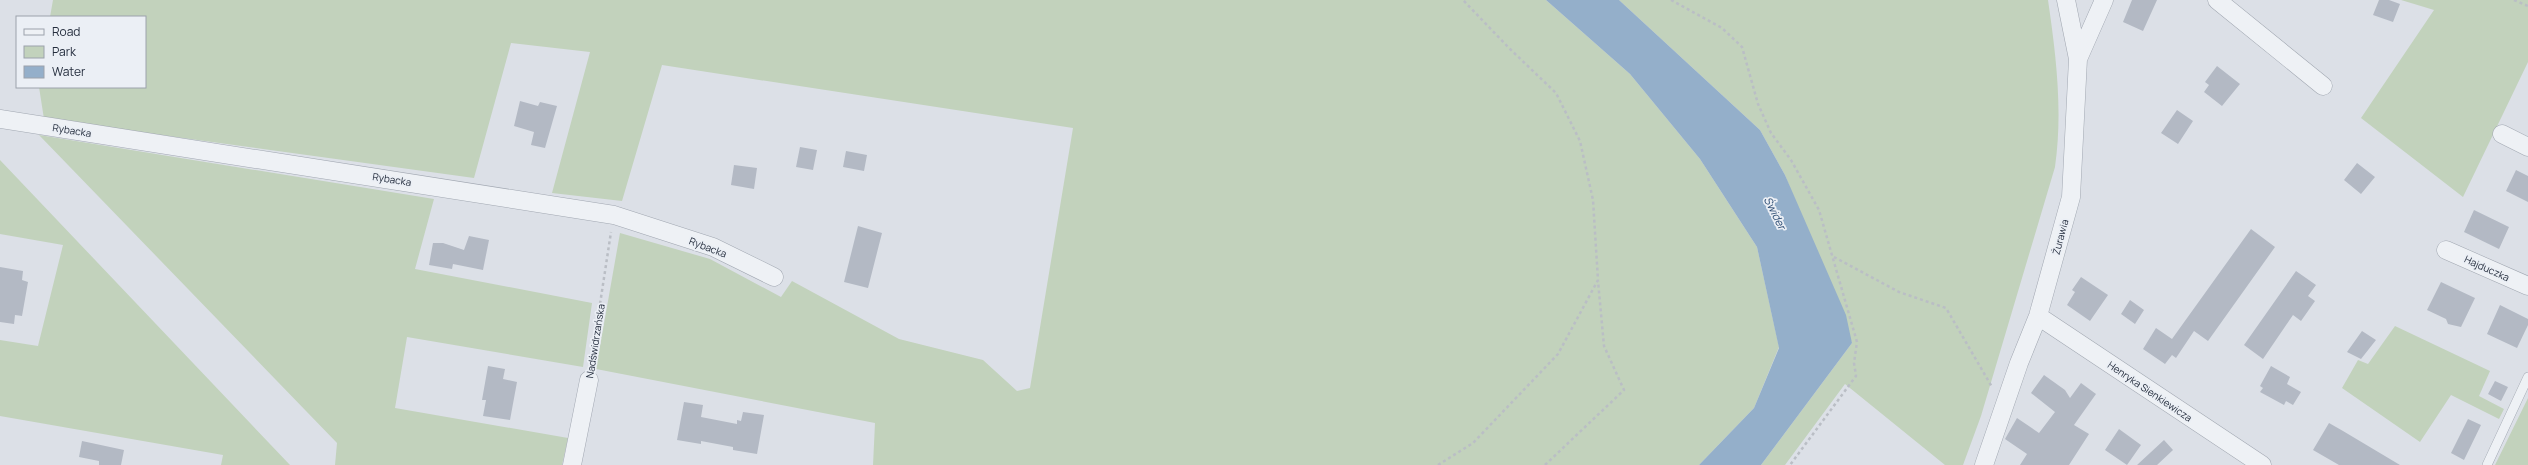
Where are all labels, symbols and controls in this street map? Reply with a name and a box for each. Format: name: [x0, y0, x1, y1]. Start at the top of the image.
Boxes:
legend: [16, 16, 146, 88]
text: Road: [52, 23, 80, 40]
text: Park: [52, 43, 77, 60]
text: Water: [52, 63, 86, 80]
street label: Rybacka: [52, 120, 92, 140]
street label: Rybacka: [372, 169, 412, 189]
water label: Świder: [1761, 194, 1791, 233]
street label: Żurawia: [2049, 218, 2071, 256]
street label: Rybacka: [687, 233, 729, 261]
street label: Hajduczka: [2462, 252, 2512, 284]
street label: Nadświdrzańska: [582, 303, 608, 379]
street label: Henryka Sienkiewicza: [2105, 358, 2195, 424]

